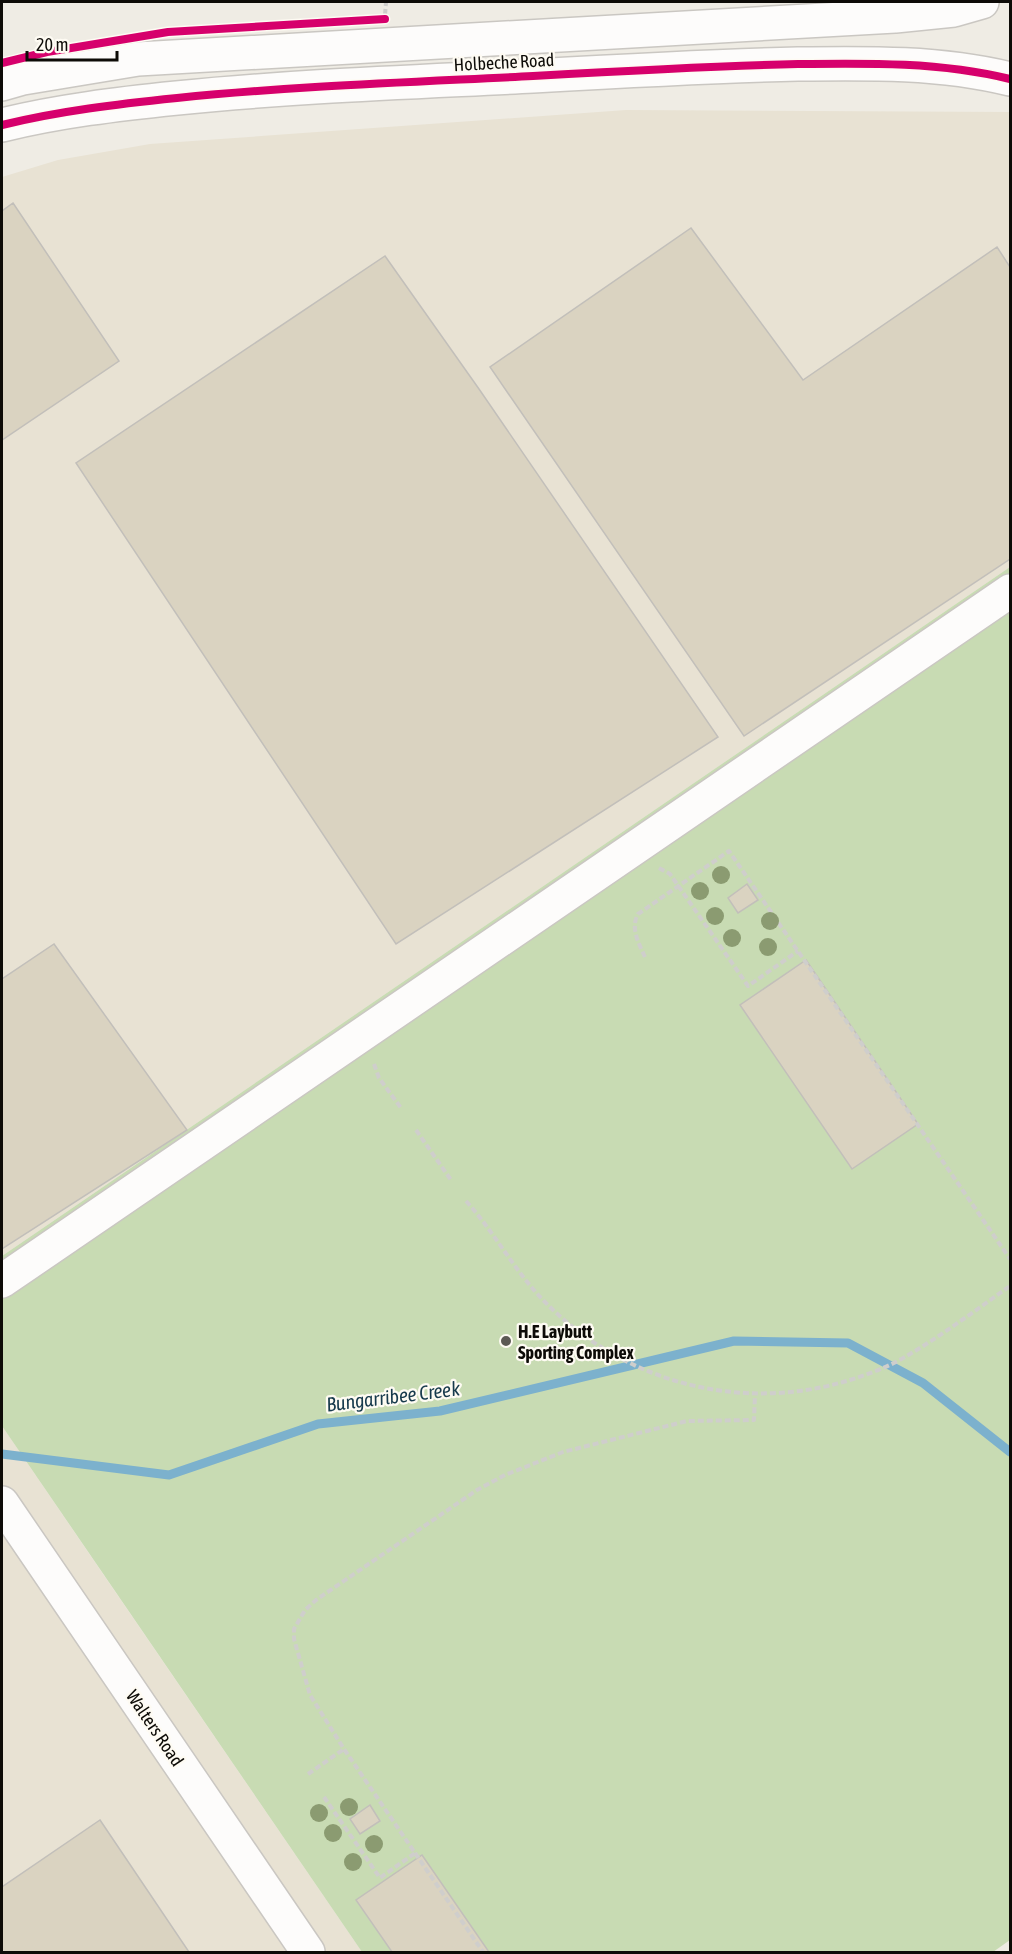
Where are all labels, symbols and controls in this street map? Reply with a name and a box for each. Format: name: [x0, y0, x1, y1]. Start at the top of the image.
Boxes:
scale bar: [27, 24, 117, 62]
text: 20 m: [36, 34, 68, 55]
street label: Holbeche Road: [453, 49, 555, 75]
place label: H.E Laybutt Sporting Complex: [518, 1321, 635, 1363]
marker: H.E Laybutt Sporting Complex: [499, 1334, 513, 1348]
water label: Bungarribee Creek: [325, 1376, 461, 1416]
street label: Walters Road: [122, 1686, 188, 1770]

